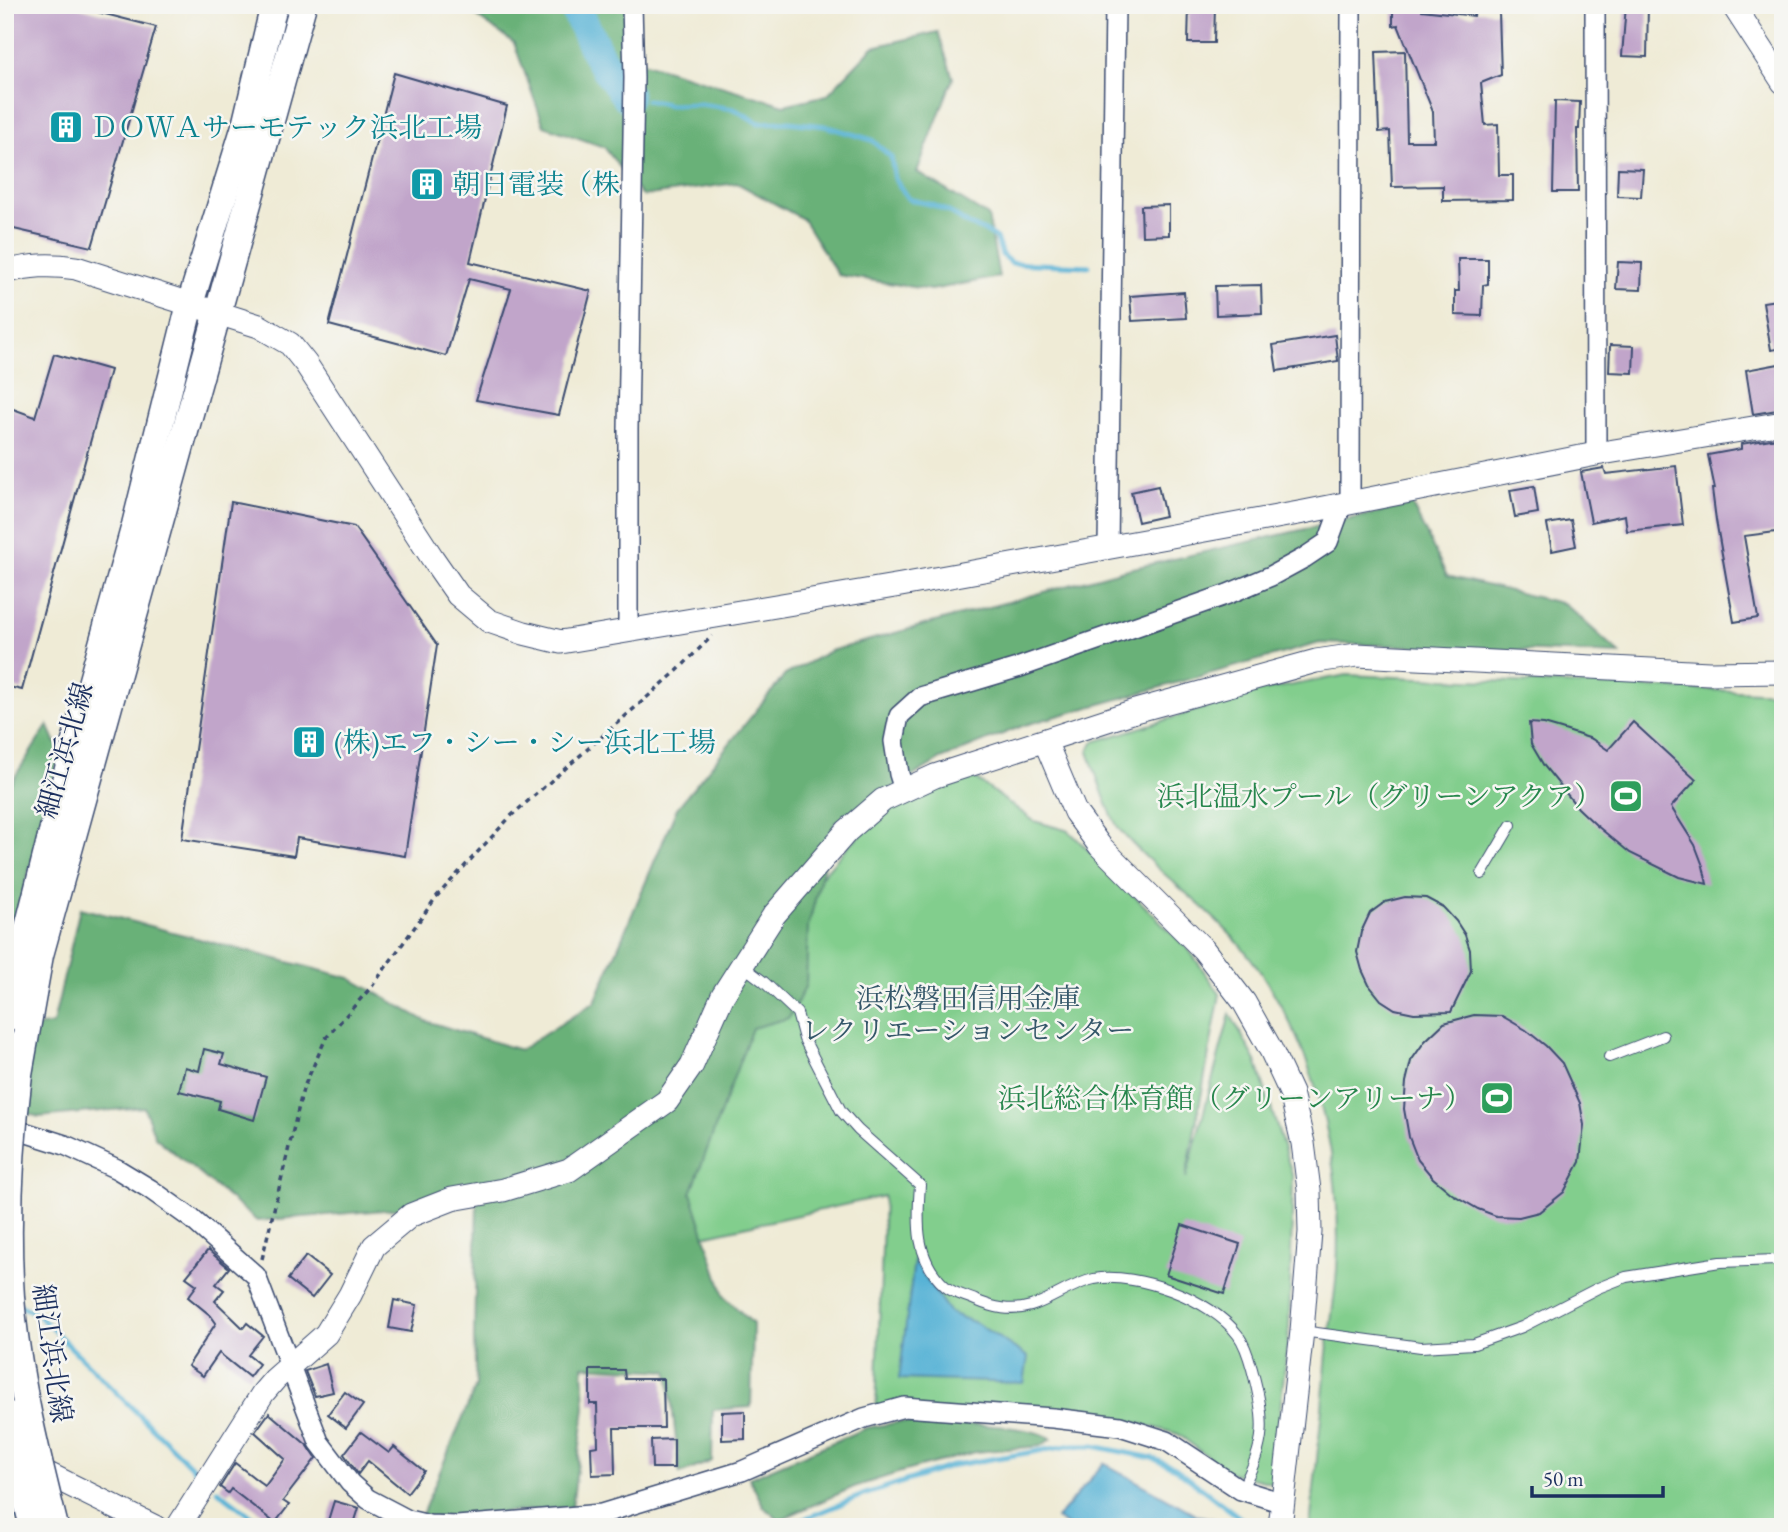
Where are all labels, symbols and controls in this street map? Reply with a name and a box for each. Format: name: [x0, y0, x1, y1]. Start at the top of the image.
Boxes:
building icon: ＤＯＷＡサーモテック浜北工場: [47, 108, 85, 146]
place label: ＤＯＷＡサーモテック浜北工場: [90, 109, 482, 145]
building icon: 朝日電装（株: [408, 165, 446, 203]
place label: 朝日電装（株: [452, 166, 620, 202]
street label: 細江浜北線: [27, 678, 101, 822]
building icon: (株)エフ・シー・シー浜北工場: [290, 723, 328, 761]
place label: (株)エフ・シー・シー浜北工場: [334, 724, 716, 760]
sports icon: 浜北温水プール（グリーンアクア）: [1607, 777, 1645, 815]
place label: 浜北温水プール（グリーンアクア）: [1157, 778, 1602, 814]
park label: 浜松磐田信用金庫 レクリエーションセンター: [802, 980, 1134, 1048]
sports icon: 浜北総合体育館（グリーンアリーナ）: [1478, 1079, 1516, 1117]
place label: 浜北総合体育館（グリーンアリーナ）: [998, 1080, 1472, 1116]
street label: 細江浜北線: [25, 1281, 81, 1425]
scale bar: [1532, 1455, 1664, 1499]
text: 50 m: [1543, 1465, 1584, 1492]

